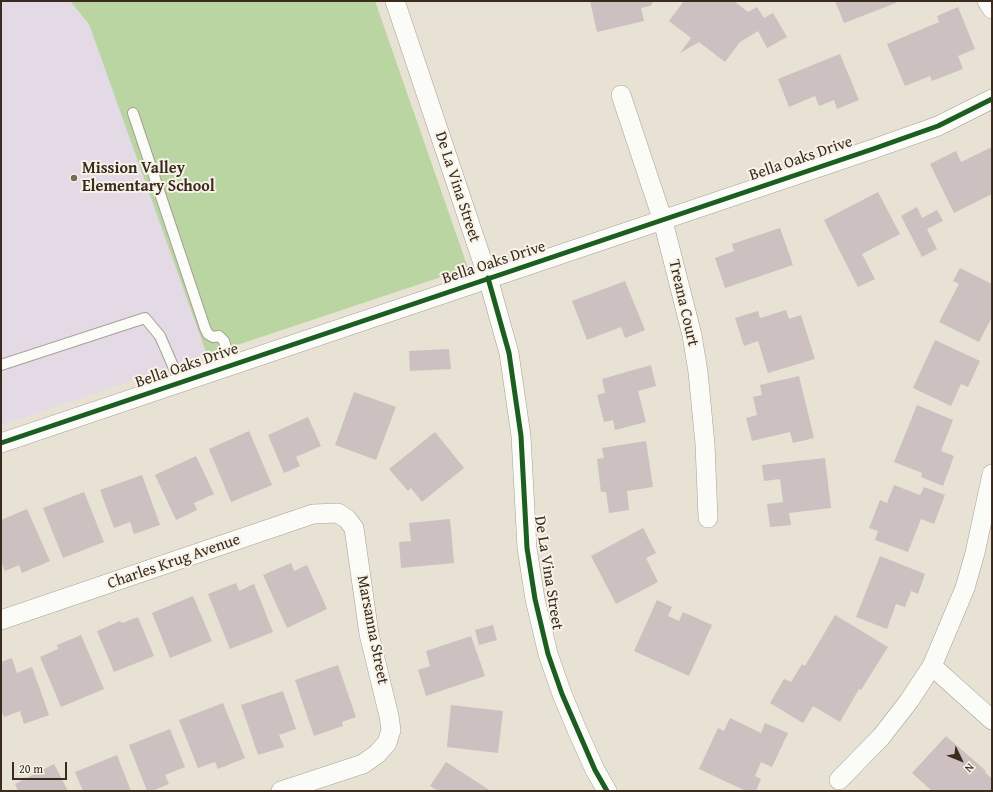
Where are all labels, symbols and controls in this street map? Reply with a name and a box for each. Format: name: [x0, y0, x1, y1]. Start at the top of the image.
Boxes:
street label: De La Vina Street: [430, 129, 484, 245]
street label: Bella Oaks Drive: [747, 132, 855, 186]
place label: Mission Valley Elementary School: [82, 159, 215, 197]
marker: Mission Valley Elementary School: [69, 173, 79, 183]
street label: Bella Oaks Drive: [440, 237, 548, 289]
street label: Treana Court: [664, 258, 702, 348]
street label: Bella Oaks Drive: [133, 339, 241, 393]
street label: De La Vina Street: [530, 515, 566, 631]
street label: Charles Krug Avenue: [105, 530, 243, 594]
street label: Marsanna Street: [352, 574, 392, 686]
north arrow: [941, 740, 981, 780]
scale bar: [14, 754, 69, 780]
text: 20 m: [19, 760, 43, 777]
text: N: [961, 760, 978, 776]

